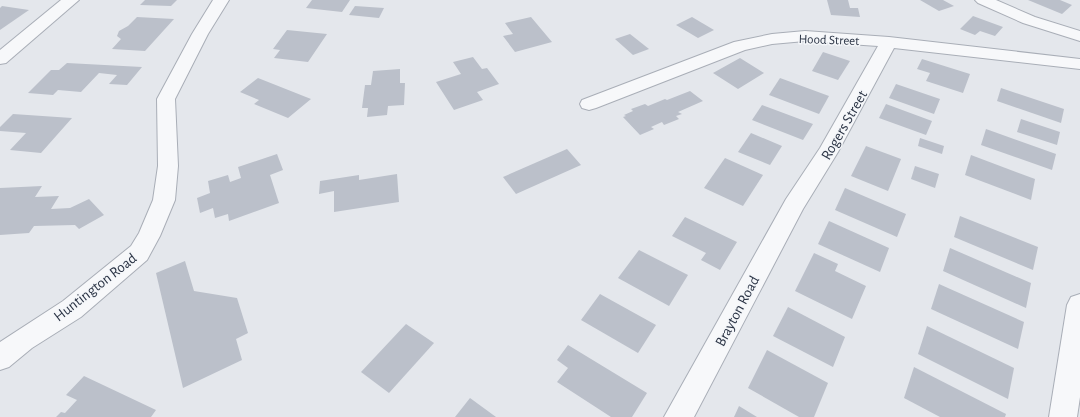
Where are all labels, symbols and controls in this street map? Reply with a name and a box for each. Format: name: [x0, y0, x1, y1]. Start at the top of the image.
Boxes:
street label: Hood Street: [798, 33, 860, 48]
street label: Rogers Street: [819, 88, 870, 163]
street label: Huntington Road: [51, 250, 140, 324]
street label: Brayton Road: [713, 273, 762, 349]

